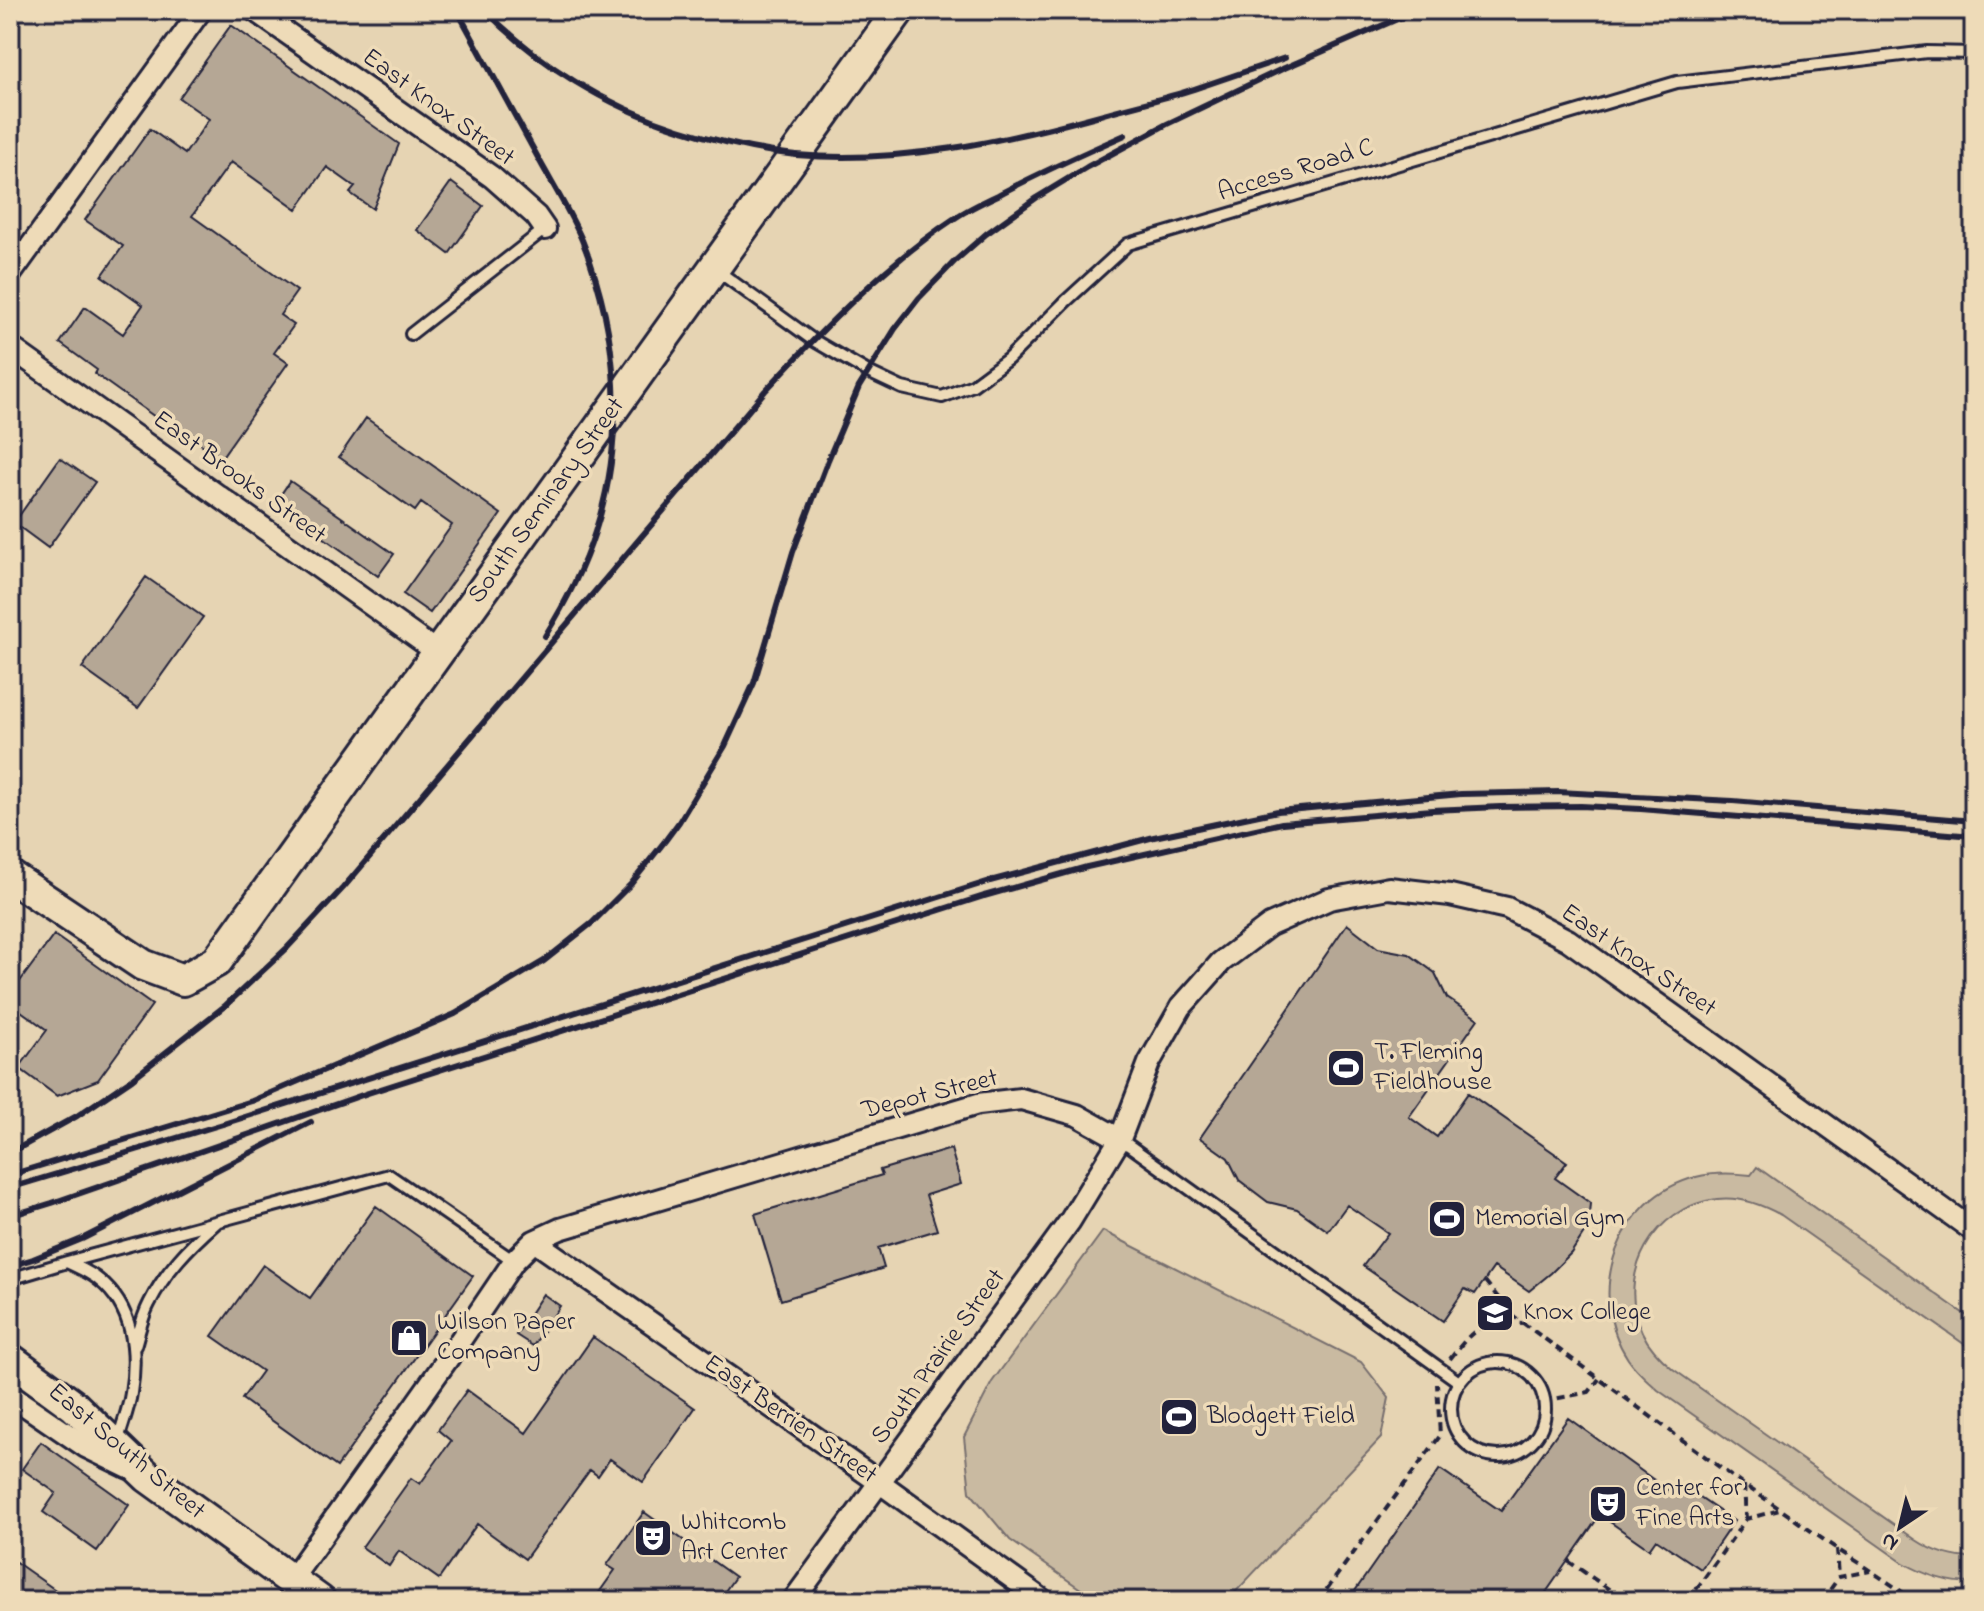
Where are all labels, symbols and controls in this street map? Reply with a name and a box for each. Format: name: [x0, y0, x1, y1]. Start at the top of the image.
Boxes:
street label: East Knox Street: [354, 39, 523, 177]
street label: Access Road C: [1213, 129, 1379, 213]
street label: South Seminary Street: [459, 390, 635, 612]
street label: East Brooks Street: [144, 402, 334, 554]
street label: East Knox Street: [1552, 895, 1724, 1027]
place label: T. Fleming Fieldhouse: [1373, 1034, 1492, 1102]
sports icon: T. Fleming Fieldhouse: [1325, 1047, 1367, 1089]
street label: Depot Street: [857, 1060, 1002, 1131]
sports icon: Memorial Gym: [1426, 1198, 1468, 1240]
place label: Memorial Gym: [1475, 1200, 1625, 1238]
street label: South Prairie Street: [862, 1261, 1016, 1453]
school or university icon: Knox College: [1474, 1292, 1516, 1334]
place label: Knox College: [1523, 1294, 1651, 1332]
place label: Wilson Paper Company: [437, 1304, 576, 1372]
shop icon: Wilson Paper Company: [388, 1317, 430, 1359]
street label: East Berrien Street: [695, 1346, 885, 1494]
street label: East South Street: [39, 1374, 214, 1530]
sports icon: Blodgett Field: [1158, 1396, 1200, 1438]
place label: Blodgett Field: [1206, 1398, 1355, 1436]
place label: Center for Fine Arts: [1635, 1470, 1743, 1538]
theatre icon: Center for Fine Arts: [1587, 1483, 1629, 1525]
north arrow: [1860, 1487, 1940, 1567]
place label: Whitcomb Art Center: [681, 1504, 788, 1572]
theatre icon: Whitcomb Art Center: [632, 1517, 674, 1559]
text: N: [1875, 1524, 1906, 1558]

